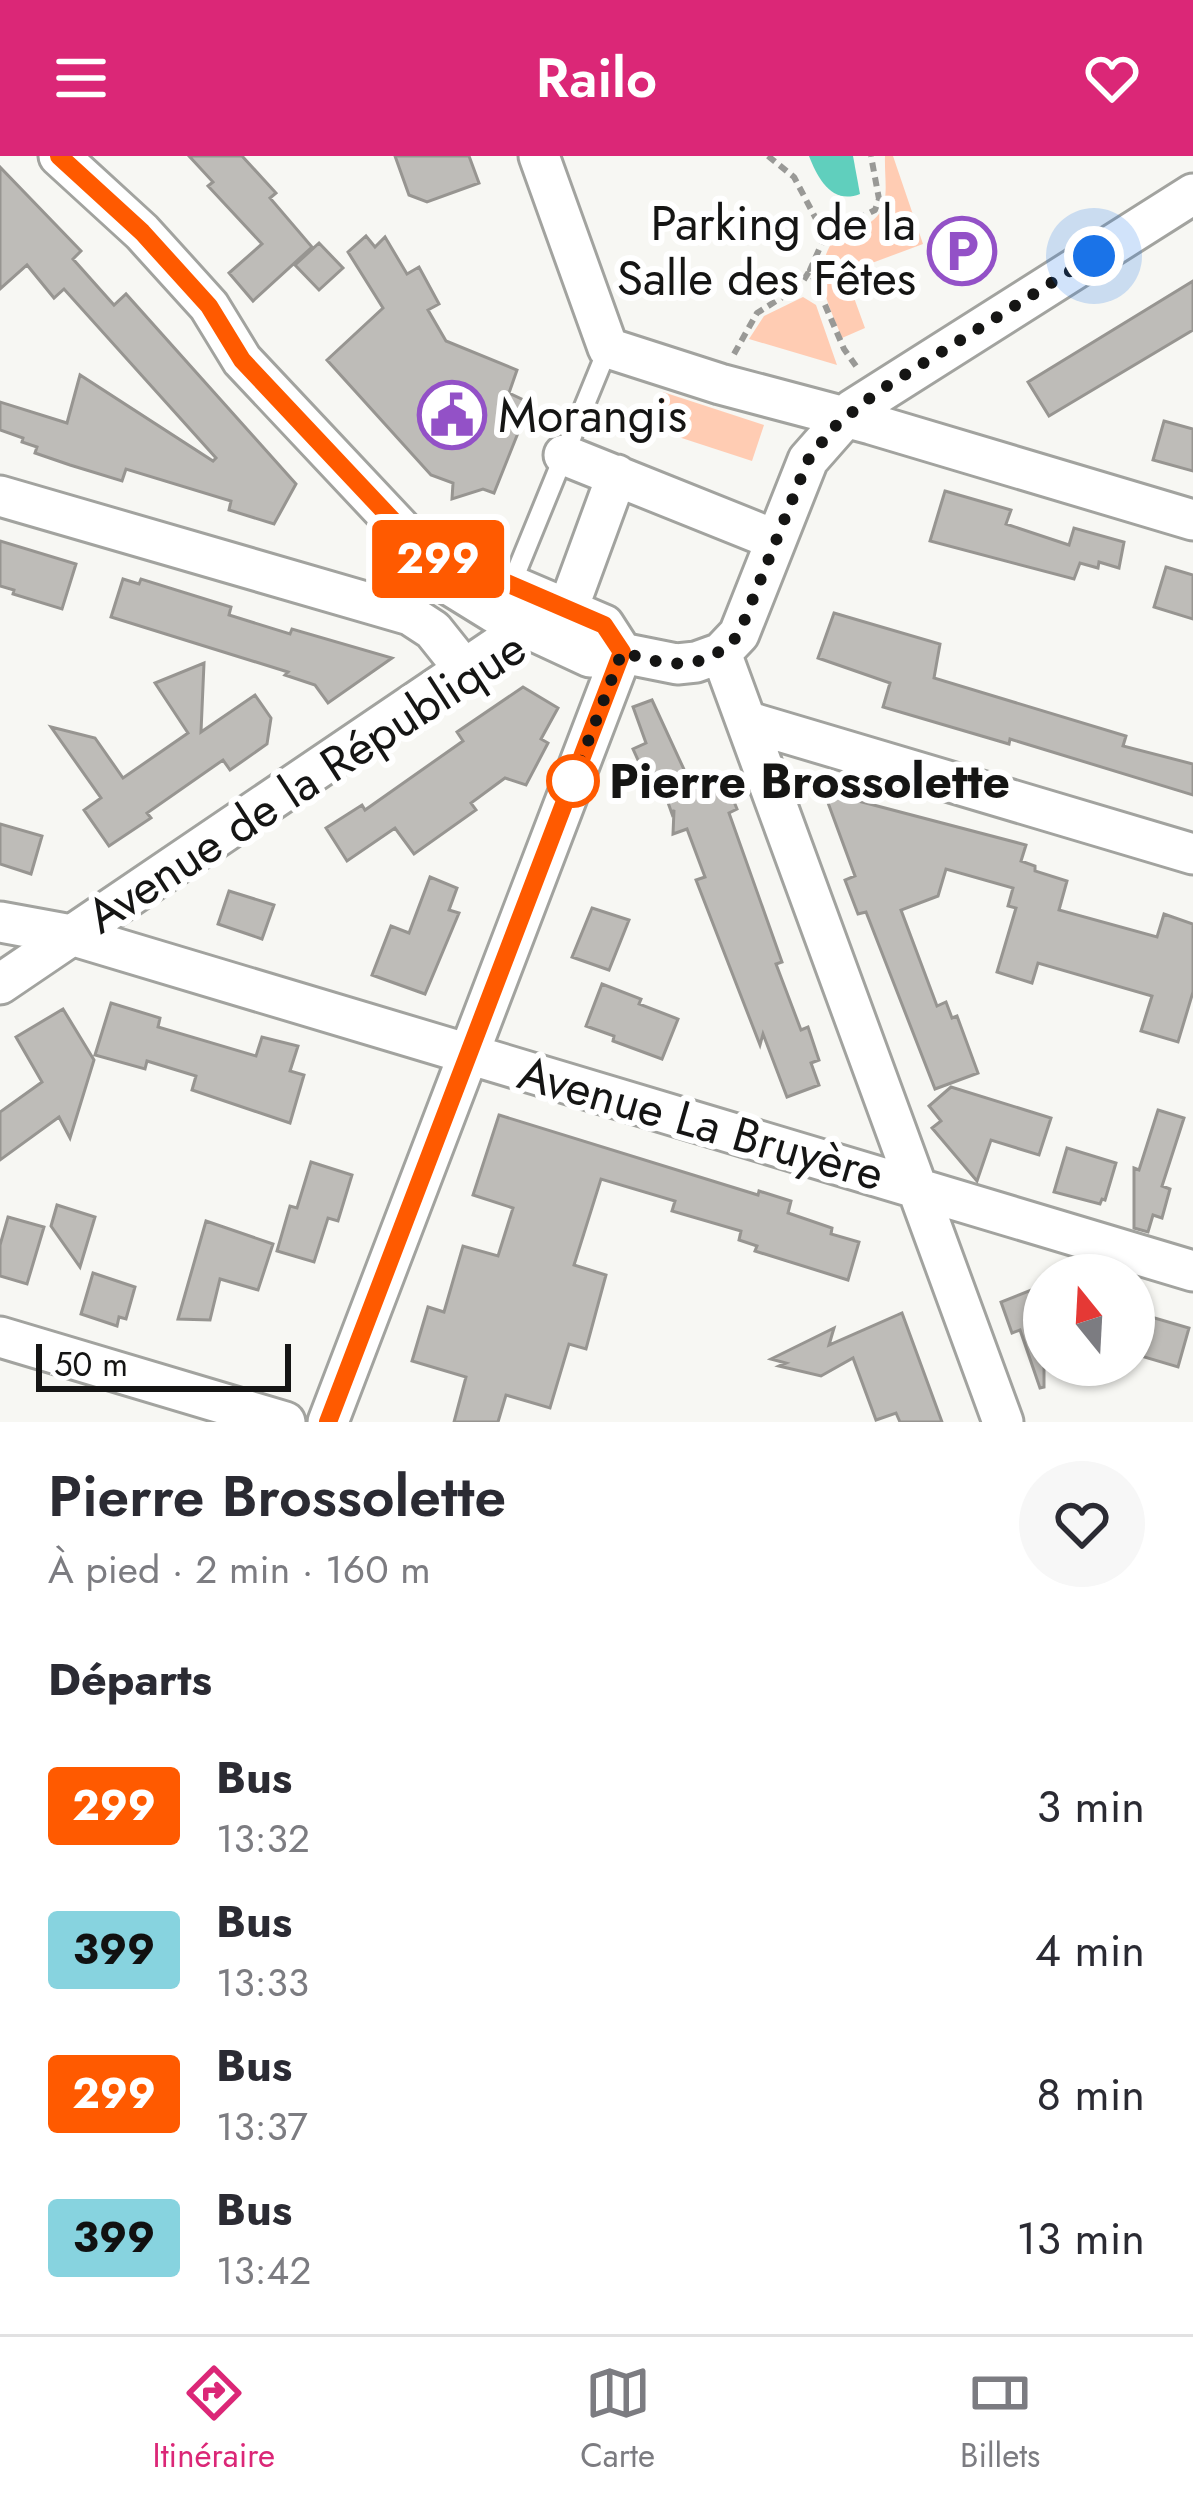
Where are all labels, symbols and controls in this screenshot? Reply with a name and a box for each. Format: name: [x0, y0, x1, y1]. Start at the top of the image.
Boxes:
text: Railo: [536, 39, 657, 117]
icon: menu: [48, 45, 114, 111]
icon: heart: [1079, 45, 1145, 111]
place label: Parking de la Salle des Fêtes: [617, 189, 916, 313]
parking icon: Parking de la Salle des Fêtes: [927, 216, 997, 286]
your location: [1064, 226, 1124, 286]
public building icon: Morangis: [417, 380, 487, 450]
place label: Morangis: [498, 381, 687, 450]
line badge: 299: [369, 520, 507, 598]
text: 299: [396, 528, 480, 589]
street label: Avenue de la République: [73, 614, 539, 950]
place label: Pierre Brossolette: [609, 747, 1010, 816]
marker: Pierre Brossolette: [548, 756, 598, 806]
street label: Avenue La Bruyère: [510, 1038, 892, 1208]
north arrow: [1023, 1254, 1155, 1386]
map controls: [1023, 1254, 1155, 1386]
scale bar: [36, 1338, 291, 1391]
text: 50 m: [54, 1341, 128, 1388]
text: Pierre Brossolette: [48, 1455, 506, 1537]
button: heart: [1019, 1461, 1145, 1587]
text: À pied · 2 min · 160 m: [48, 1541, 431, 1598]
text: Départs: [48, 1647, 212, 1712]
text: Bus: [216, 1745, 292, 1810]
text: 3 min: [1037, 1774, 1145, 1839]
text: 299: [72, 1775, 156, 1836]
text: 13:32: [216, 1810, 310, 1867]
text: Bus: [216, 1889, 292, 1954]
text: 4 min: [1035, 1918, 1145, 1983]
text: 399: [73, 1919, 155, 1980]
text: 13:33: [216, 1954, 309, 2011]
text: Bus: [216, 2033, 292, 2098]
text: 8 min: [1037, 2062, 1145, 2127]
text: 299: [72, 2063, 156, 2124]
text: 13:37: [216, 2098, 308, 2155]
text: Bus: [216, 2177, 292, 2242]
text: 13 min: [1016, 2206, 1145, 2271]
text: 399: [73, 2207, 155, 2268]
text: 13:42: [216, 2242, 311, 2299]
tab: Itinéraire: [153, 2360, 275, 2479]
tab: Carte: [580, 2360, 655, 2479]
tab: Billets: [960, 2360, 1040, 2479]

